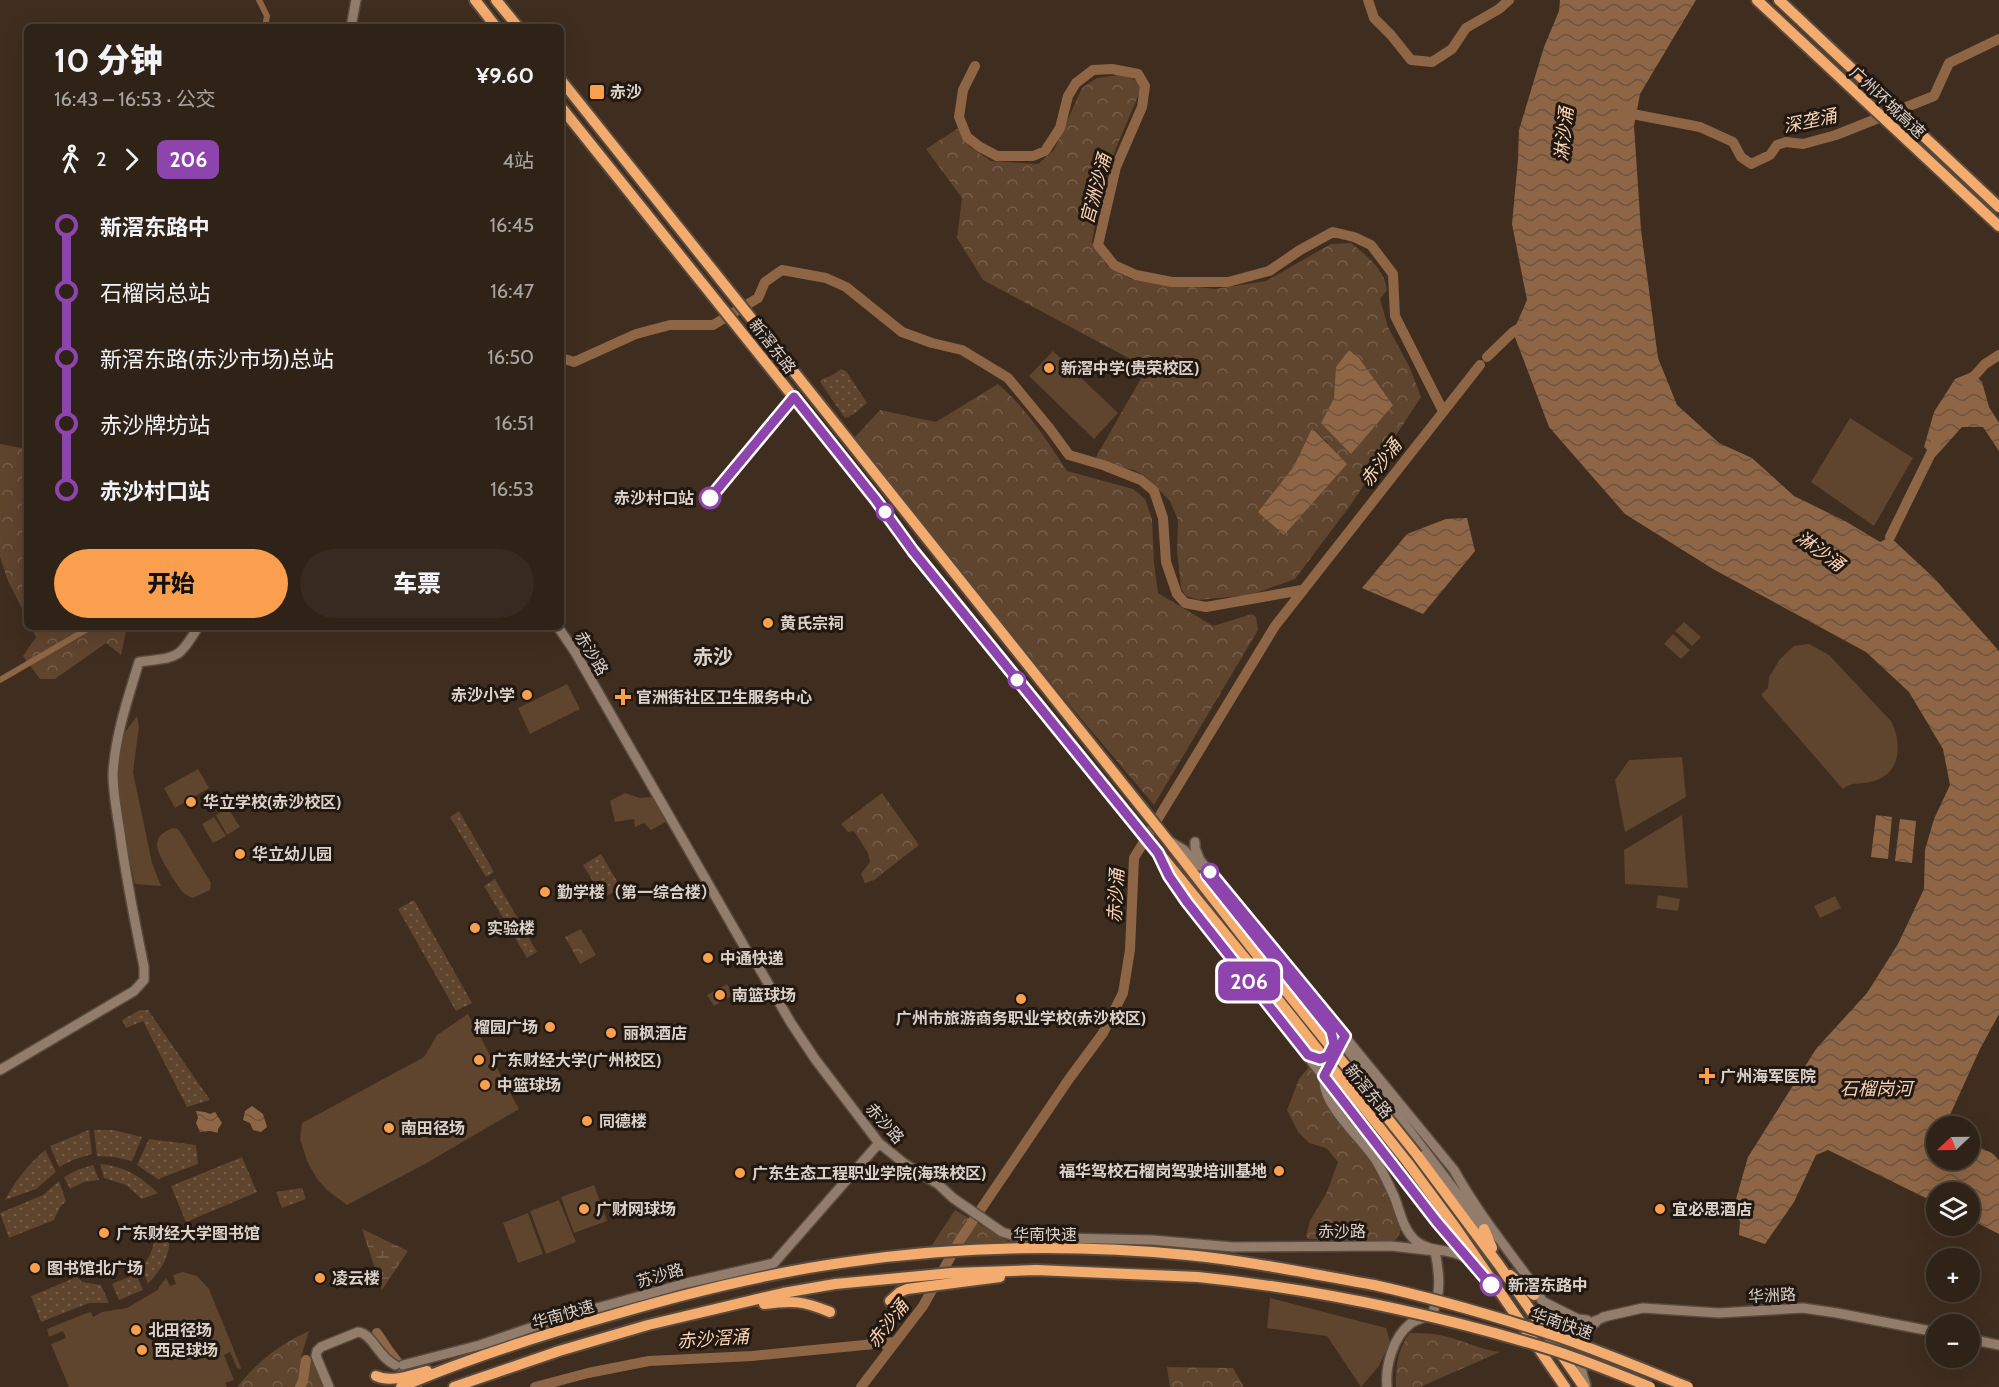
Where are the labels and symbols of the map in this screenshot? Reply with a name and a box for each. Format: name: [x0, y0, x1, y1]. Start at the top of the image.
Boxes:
street label: 广州环城高速: [1846, 63, 1929, 142]
marker: 赤沙: [588, 83, 606, 101]
place label: 赤沙: [610, 83, 642, 102]
water label: 淋沙涌: [1550, 104, 1578, 162]
water label: 深垄涌: [1781, 104, 1841, 137]
water label: 官洲沙涌: [1076, 149, 1116, 227]
street label: 新滘东路: [745, 315, 800, 377]
place label: 新滘中学(贵荣校区): [1061, 359, 1200, 378]
marker: 新滘中学(贵荣校区): [1042, 361, 1056, 375]
water label: 赤沙涌: [1356, 433, 1408, 491]
marker: 赤沙村口站: [699, 487, 721, 509]
place label: 赤沙村口站: [614, 489, 694, 508]
unlabelled marker: [876, 503, 894, 521]
water label: 淋沙涌: [1792, 526, 1850, 577]
place label: 黄氏宗祠: [780, 614, 844, 633]
marker: 黄氏宗祠: [761, 616, 775, 630]
street label: 赤沙路: [571, 628, 612, 679]
district label: 赤沙: [693, 645, 733, 669]
unlabelled marker: [1008, 671, 1026, 689]
place label: 赤沙小学: [451, 686, 515, 705]
marker: 赤沙小学: [520, 688, 534, 702]
marker: 官洲街社区卫生服务中心: [614, 688, 632, 706]
place label: 官洲街社区卫生服务中心: [636, 688, 812, 707]
place label: 华立学校(赤沙校区): [203, 793, 342, 812]
marker: 华立学校(赤沙校区): [184, 795, 198, 809]
place label: 华立幼儿园: [252, 845, 332, 864]
marker: 华立幼儿园: [233, 847, 247, 861]
unlabelled marker: [1201, 863, 1219, 881]
water label: 赤沙涌: [1104, 866, 1129, 924]
place label: 勤学楼（第一综合楼）: [557, 883, 717, 902]
marker: 勤学楼（第一综合楼）: [538, 885, 552, 899]
place label: 实验楼: [487, 919, 535, 938]
marker: 实验楼: [468, 921, 482, 935]
place label: 中通快递: [720, 949, 784, 968]
marker: 中通快递: [701, 951, 715, 965]
line badge: 206: [1214, 962, 1284, 1000]
place label: 南篮球场: [732, 986, 796, 1005]
marker: 南篮球场: [713, 988, 727, 1002]
marker: 广州市旅游商务职业学校(赤沙校区): [1014, 992, 1028, 1006]
place label: 广州市旅游商务职业学校(赤沙校区): [896, 1009, 1146, 1028]
place label: 榴园广场: [474, 1018, 538, 1037]
marker: 榴园广场: [543, 1020, 557, 1034]
place label: 丽枫酒店: [623, 1024, 687, 1043]
marker: 丽枫酒店: [604, 1026, 618, 1040]
place label: 广东财经大学(广州校区): [491, 1051, 662, 1070]
marker: 广东财经大学(广州校区): [472, 1053, 486, 1067]
street label: 新滘东路: [1341, 1060, 1396, 1122]
marker: 广州海军医院: [1698, 1067, 1716, 1085]
place label: 广州海军医院: [1720, 1067, 1816, 1086]
place label: 中篮球场: [497, 1076, 561, 1095]
marker: 中篮球场: [478, 1078, 492, 1092]
water label: 石榴岗河: [1840, 1078, 1915, 1100]
street label: 赤沙路: [862, 1099, 908, 1148]
place label: 同德楼: [599, 1112, 647, 1131]
marker: 同德楼: [580, 1114, 594, 1128]
north arrow: [1926, 1116, 1980, 1170]
place label: 南田径场: [401, 1119, 465, 1138]
marker: 南田径场: [382, 1121, 396, 1135]
place label: 福华驾校石榴岗驾驶培训基地: [1059, 1162, 1267, 1181]
place label: 广东生态工程职业学院(海珠校区): [752, 1164, 987, 1183]
marker: 福华驾校石榴岗驾驶培训基地: [1272, 1164, 1286, 1178]
marker: 广东生态工程职业学院(海珠校区): [733, 1166, 747, 1180]
place label: 广财网球场: [596, 1200, 676, 1219]
place label: 宜必思酒店: [1672, 1200, 1752, 1219]
marker: 广财网球场: [577, 1202, 591, 1216]
marker: 宜必思酒店: [1653, 1202, 1667, 1216]
street label: 赤沙路: [1318, 1222, 1366, 1241]
place label: 广东财经大学图书馆: [116, 1224, 260, 1243]
street label: 华南快速: [1013, 1225, 1077, 1244]
marker: 广东财经大学图书馆: [97, 1226, 111, 1240]
place label: 图书馆北广场: [47, 1259, 143, 1278]
street label: 苏沙路: [634, 1260, 686, 1291]
marker: 图书馆北广场: [28, 1261, 42, 1275]
place label: 凌云楼: [332, 1269, 380, 1288]
marker: 凌云楼: [313, 1271, 327, 1285]
marker: 新滘东路中: [1480, 1274, 1502, 1296]
place label: 新滘东路中: [1508, 1276, 1588, 1295]
street label: 华洲路: [1748, 1285, 1796, 1306]
water label: 赤沙涌: [863, 1294, 915, 1352]
street label: 华南快速: [530, 1297, 597, 1332]
street label: 华南快速: [1528, 1304, 1595, 1343]
place label: 北田径场: [148, 1321, 212, 1340]
marker: 北田径场: [129, 1323, 143, 1337]
water label: 赤沙滘涌: [676, 1325, 752, 1352]
place label: 西足球场: [154, 1341, 218, 1360]
marker: 西足球场: [135, 1343, 149, 1357]

